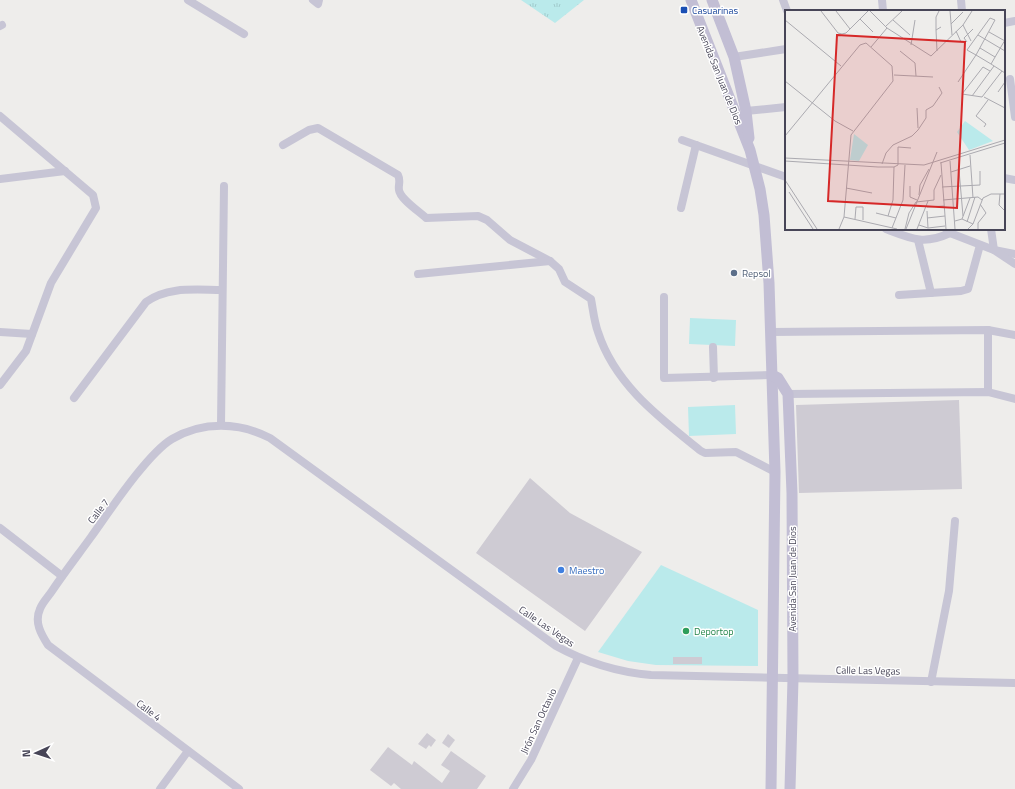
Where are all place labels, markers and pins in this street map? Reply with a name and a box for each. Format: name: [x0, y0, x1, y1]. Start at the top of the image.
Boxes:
place label: Casuarinas: [692, 3, 738, 18]
marker: Casuarinas: [679, 5, 689, 15]
place label: Repsol: [742, 266, 771, 281]
marker: Repsol: [729, 268, 739, 278]
place label: Maestro: [569, 563, 604, 578]
marker: Maestro: [556, 565, 566, 575]
place label: Deportop: [694, 624, 734, 639]
marker: Deportop: [681, 626, 691, 636]

